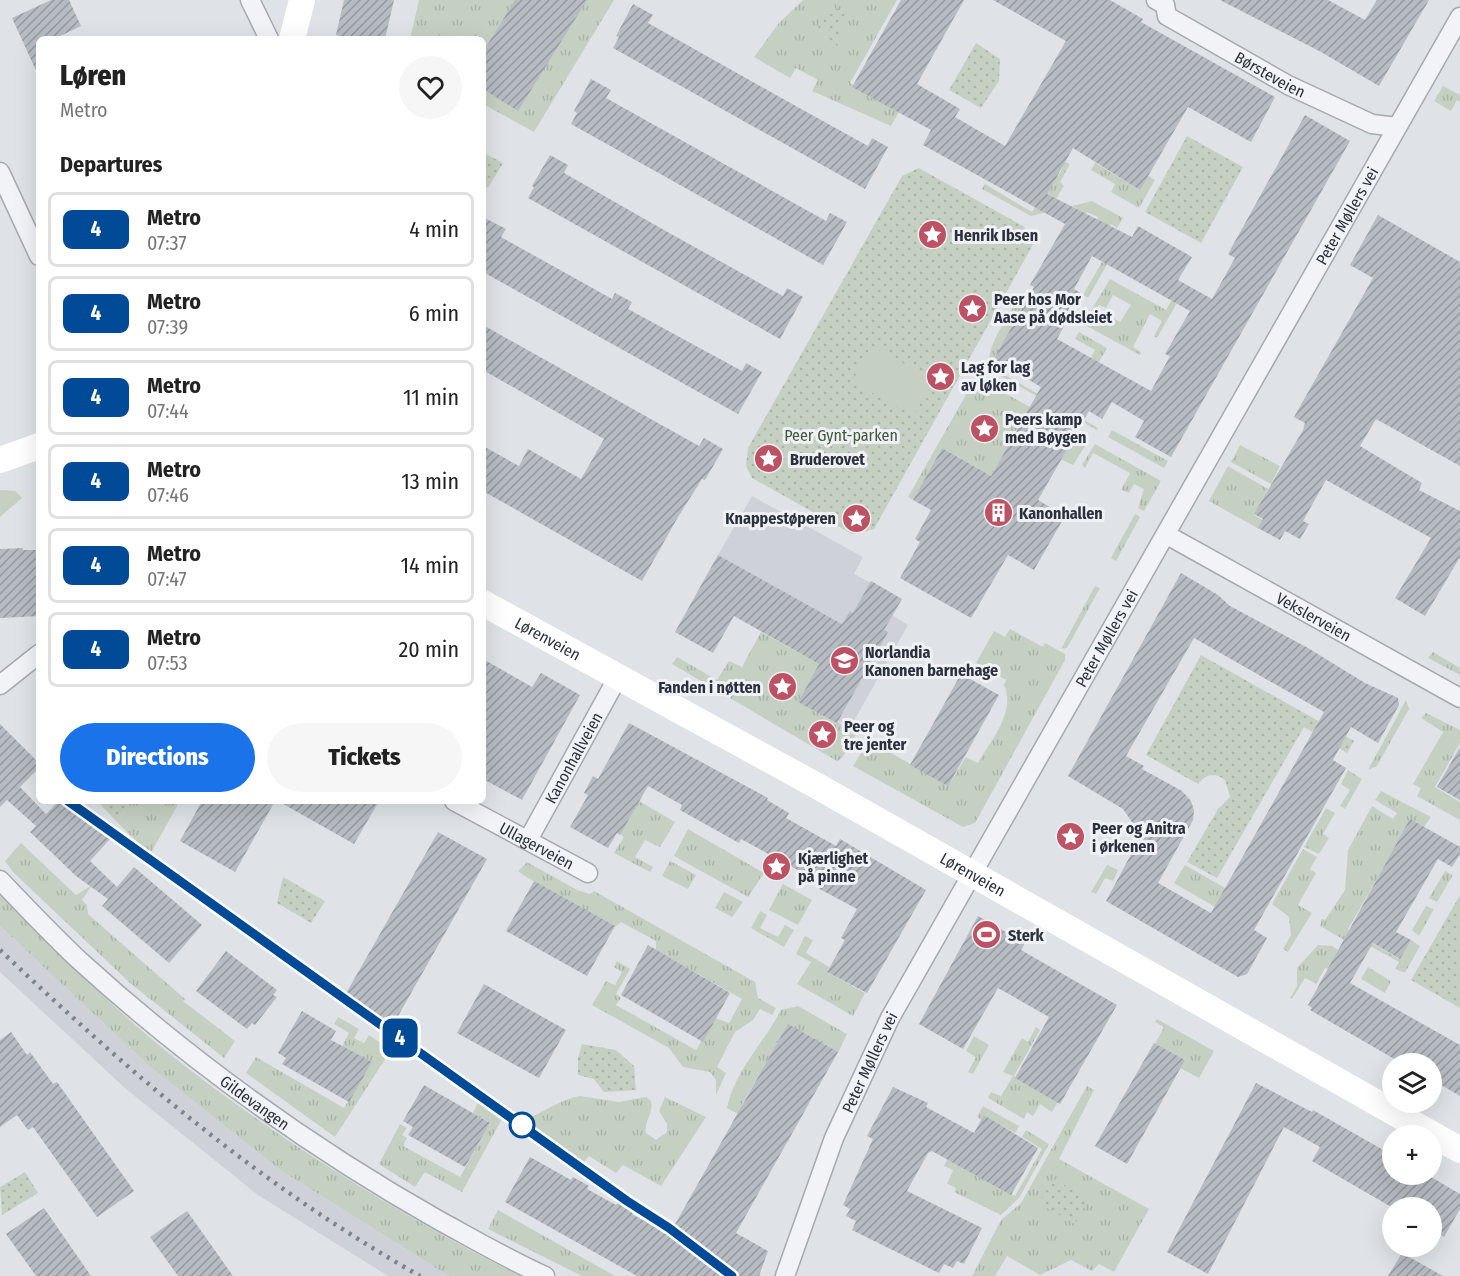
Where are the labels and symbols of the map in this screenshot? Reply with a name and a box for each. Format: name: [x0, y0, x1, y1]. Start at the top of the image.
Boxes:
street label: Børsteveien: [1231, 48, 1308, 102]
street label: Peter Møllers vei: [1312, 164, 1382, 268]
place icon: Henrik Ibsen: [917, 219, 949, 251]
place label: Henrik Ibsen: [954, 226, 1038, 245]
place label: Peer hos Mor Aase på dødsleiet: [993, 290, 1112, 327]
place icon: Peer hos Mor Aase på dødsleiet: [957, 292, 989, 324]
place label: Lag for lag av løken: [961, 358, 1030, 395]
place icon: Lag for lag av løken: [924, 360, 956, 392]
place label: Peers kamp med Bøygen: [1005, 410, 1086, 447]
place icon: Peers kamp med Bøygen: [968, 412, 1000, 444]
park label: Peer Gynt-parken: [784, 426, 898, 445]
place icon: Bruderovet: [753, 443, 785, 475]
place label: Bruderovet: [790, 450, 865, 469]
building icon: Kanonhallen: [982, 497, 1014, 529]
place icon: Knappestøperen: [841, 502, 873, 534]
place label: Kanonhallen: [1019, 504, 1103, 523]
place label: Knappestøperen: [725, 509, 836, 528]
street label: Peter Møllers vei: [1071, 586, 1142, 691]
street label: Vekslerveien: [1273, 589, 1354, 646]
street label: Lørenveien: [512, 613, 584, 665]
place label: Norlandia Kanonen barnehage: [865, 643, 998, 680]
school or university icon: Norlandia Kanonen barnehage: [828, 645, 860, 677]
place icon: Fanden i nøtten: [766, 671, 798, 703]
place label: Fanden i nøtten: [658, 678, 761, 697]
street label: Kanonhallveien: [541, 709, 607, 807]
place label: Peer og tre jenter: [844, 717, 907, 754]
place icon: Peer og tre jenter: [807, 719, 839, 751]
street label: Ullagerveien: [496, 818, 577, 874]
place label: Peer og Anitra i ørkenen: [1092, 819, 1186, 856]
place icon: Peer og Anitra i ørkenen: [1055, 821, 1087, 853]
place label: Kjærlighet på pinne: [798, 849, 869, 886]
street label: Lørenveien: [937, 849, 1009, 901]
place icon: Kjærlighet på pinne: [761, 851, 793, 883]
sports icon: Sterk: [971, 919, 1003, 951]
place label: Sterk: [1008, 926, 1045, 945]
street label: Peter Møllers vei: [838, 1009, 902, 1116]
line badge: 4: [380, 1018, 420, 1058]
street label: Gildevangen: [216, 1072, 293, 1134]
unlabelled marker: [509, 1112, 535, 1138]

